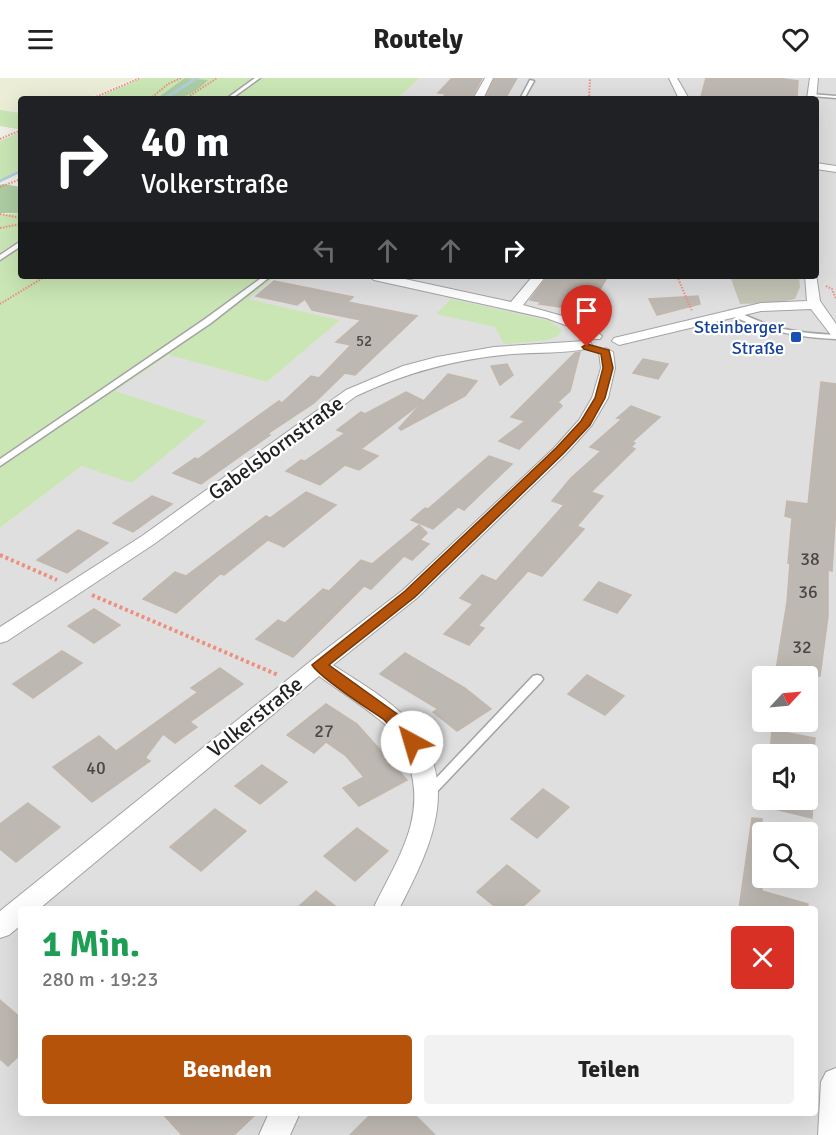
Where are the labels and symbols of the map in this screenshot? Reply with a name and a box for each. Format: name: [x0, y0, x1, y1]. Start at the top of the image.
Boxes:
pin: [561, 285, 612, 347]
place label: Steinberger Straße: [694, 316, 784, 359]
marker: Steinberger Straße: [789, 330, 803, 344]
house number: 52: [356, 332, 372, 350]
street label: Gabelsbornstraße: [203, 390, 349, 506]
house number: 38: [800, 548, 820, 570]
house number: 36: [798, 581, 818, 603]
house number: 32: [792, 636, 812, 658]
north arrow: [752, 666, 818, 732]
street label: Volkerstraße: [202, 671, 308, 763]
position arrow: [380, 710, 444, 774]
house number: 27: [314, 720, 334, 742]
house number: 40: [86, 757, 106, 779]

